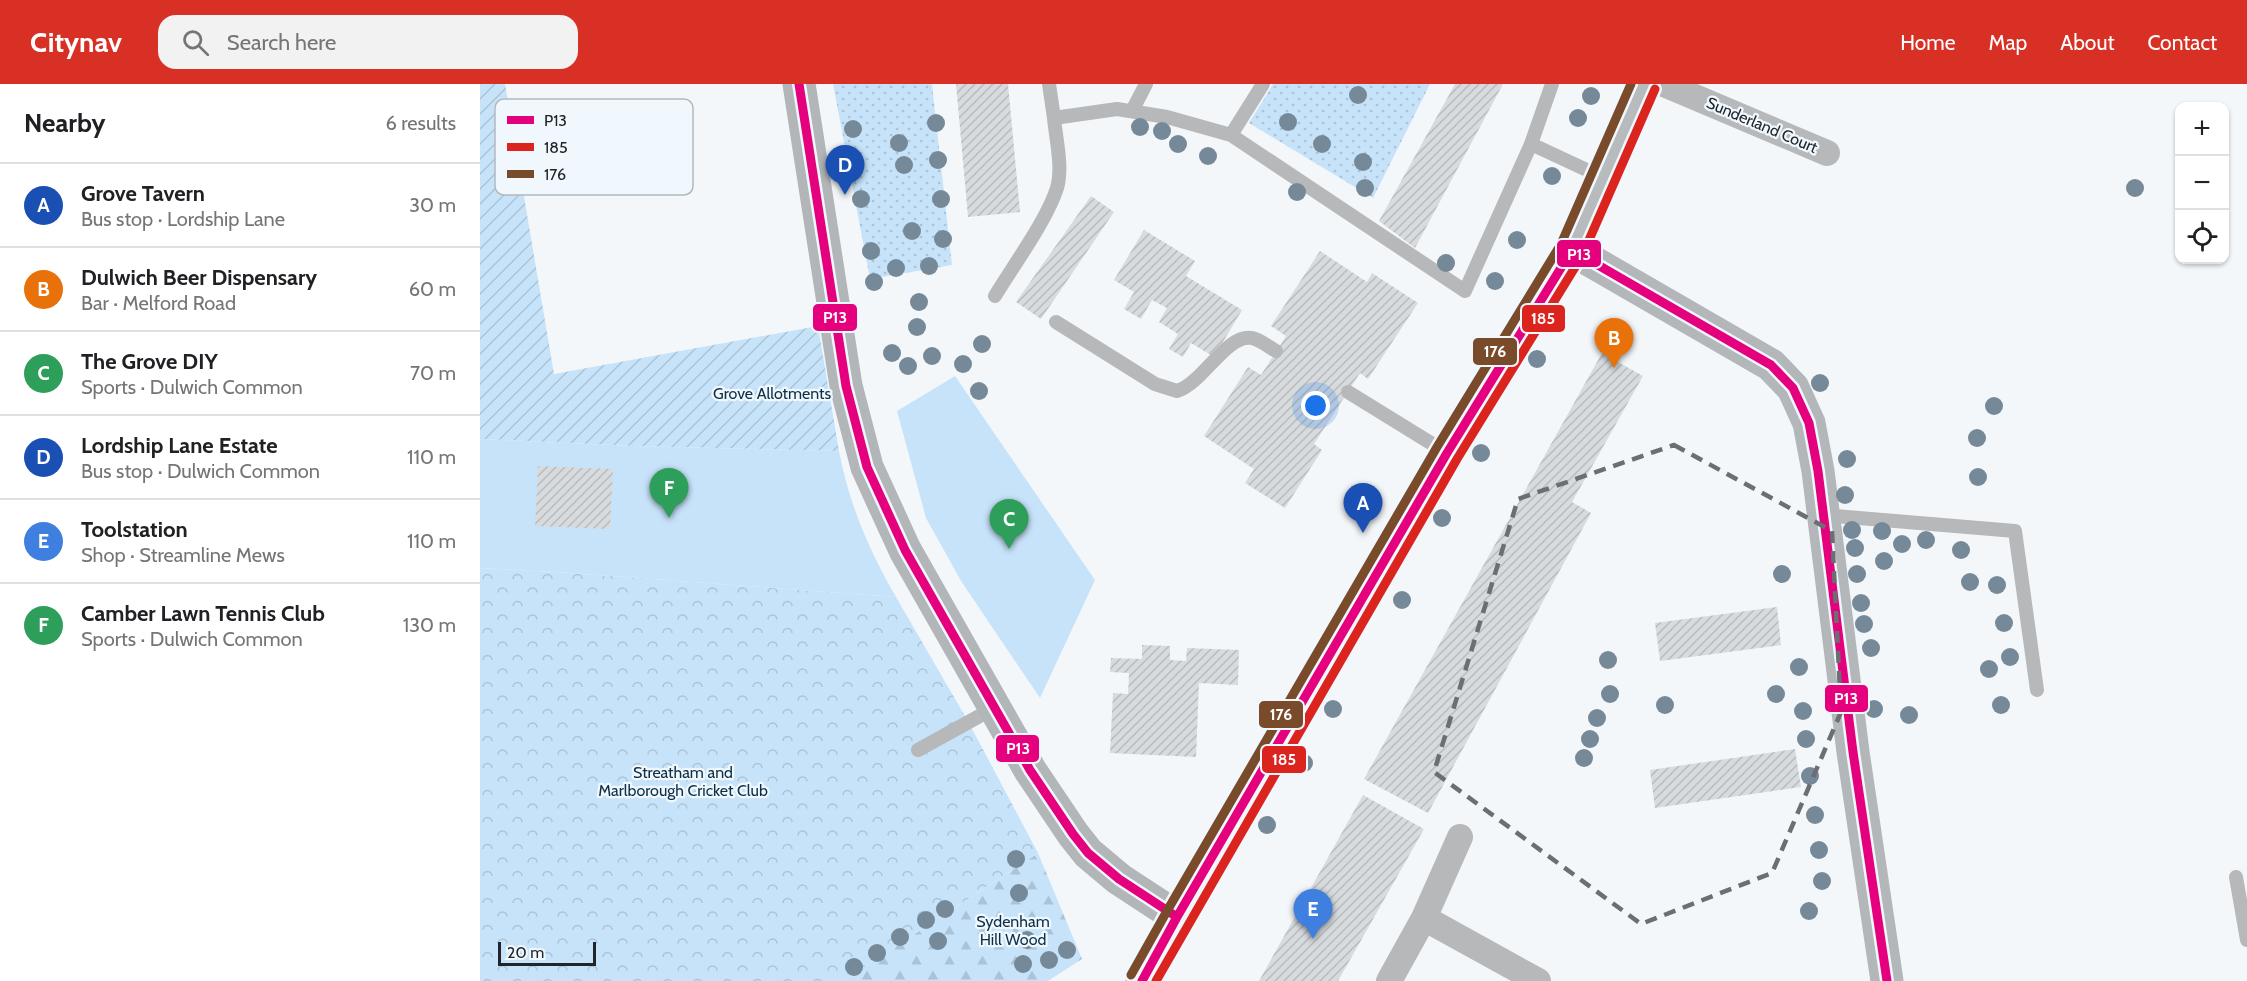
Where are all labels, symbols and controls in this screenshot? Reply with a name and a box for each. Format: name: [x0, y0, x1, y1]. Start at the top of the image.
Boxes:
search box: [158, 15, 578, 69]
text: Citynav: [30, 25, 122, 59]
icon: search: [179, 26, 212, 59]
text: Search here: [227, 29, 336, 56]
text: Home: [1900, 30, 1956, 55]
text: Map: [1989, 30, 2027, 55]
text: About: [2060, 30, 2114, 55]
text: Contact: [2147, 30, 2217, 55]
street label: Sunderland Court: [1704, 93, 1821, 157]
legend: [495, 99, 693, 195]
map controls: [2175, 102, 2229, 264]
button: +: [2175, 102, 2229, 156]
text: Nearby: [24, 107, 105, 139]
text: 6 results: [385, 111, 456, 135]
text: P13: [544, 111, 567, 130]
text: 185: [544, 138, 568, 157]
pin: D: [826, 146, 865, 195]
button: −: [2175, 156, 2229, 210]
text: 176: [544, 165, 566, 184]
text: Grove Tavern: [81, 180, 205, 207]
text: A: [37, 193, 50, 217]
text: 30 m: [409, 193, 456, 217]
text: Bus stop · Lordship Lane: [81, 207, 285, 231]
button: locate: [2175, 210, 2229, 264]
line badge: P13: [1556, 239, 1602, 268]
text: P13: [1567, 245, 1591, 264]
text: Dulwich Beer Dispensary: [81, 264, 317, 291]
text: B: [37, 277, 50, 301]
text: 60 m: [409, 277, 456, 301]
text: Bar · Melford Road: [81, 291, 236, 315]
line badge: P13: [812, 303, 858, 332]
line badge: 185: [1521, 304, 1566, 333]
text: P13: [823, 308, 847, 327]
text: 185: [1531, 309, 1555, 328]
pin: B: [1594, 318, 1634, 368]
line badge: 176: [1472, 337, 1518, 366]
text: 176: [1484, 342, 1506, 361]
text: The Grove DIY: [81, 348, 218, 375]
text: C: [37, 361, 50, 385]
text: 70 m: [410, 361, 456, 385]
text: Sports · Dulwich Common: [81, 375, 303, 399]
park label: Grove Allotments: [713, 384, 831, 403]
your location: [1301, 391, 1330, 420]
text: Lordship Lane Estate: [81, 432, 278, 459]
text: D: [36, 445, 51, 469]
text: 110 m: [407, 445, 456, 469]
text: Bus stop · Dulwich Common: [81, 459, 320, 483]
pin: F: [650, 468, 688, 518]
pin: A: [1344, 484, 1382, 533]
pin: C: [990, 500, 1028, 549]
text: Toolstation: [81, 516, 188, 543]
text: E: [38, 529, 49, 553]
text: 110 m: [407, 529, 456, 553]
text: Shop · Streamline Mews: [81, 543, 285, 567]
text: Camber Lawn Tennis Club: [81, 600, 325, 627]
text: F: [38, 613, 49, 637]
text: 130 m: [403, 613, 456, 637]
text: Sports · Dulwich Common: [81, 627, 303, 651]
line badge: P13: [1824, 684, 1869, 713]
text: P13: [1834, 689, 1858, 708]
line badge: 176: [1258, 700, 1304, 729]
text: 176: [1270, 705, 1292, 724]
line badge: P13: [995, 734, 1040, 763]
text: P13: [1006, 739, 1030, 758]
line badge: 185: [1261, 745, 1307, 774]
text: 185: [1272, 750, 1296, 769]
park label: Streatham and Marlborough Cricket Club: [598, 763, 768, 800]
pin: E: [1294, 890, 1332, 939]
park label: Sydenham Hill Wood: [976, 912, 1050, 949]
scale bar: [498, 939, 596, 966]
text: 20 m: [507, 943, 544, 962]

